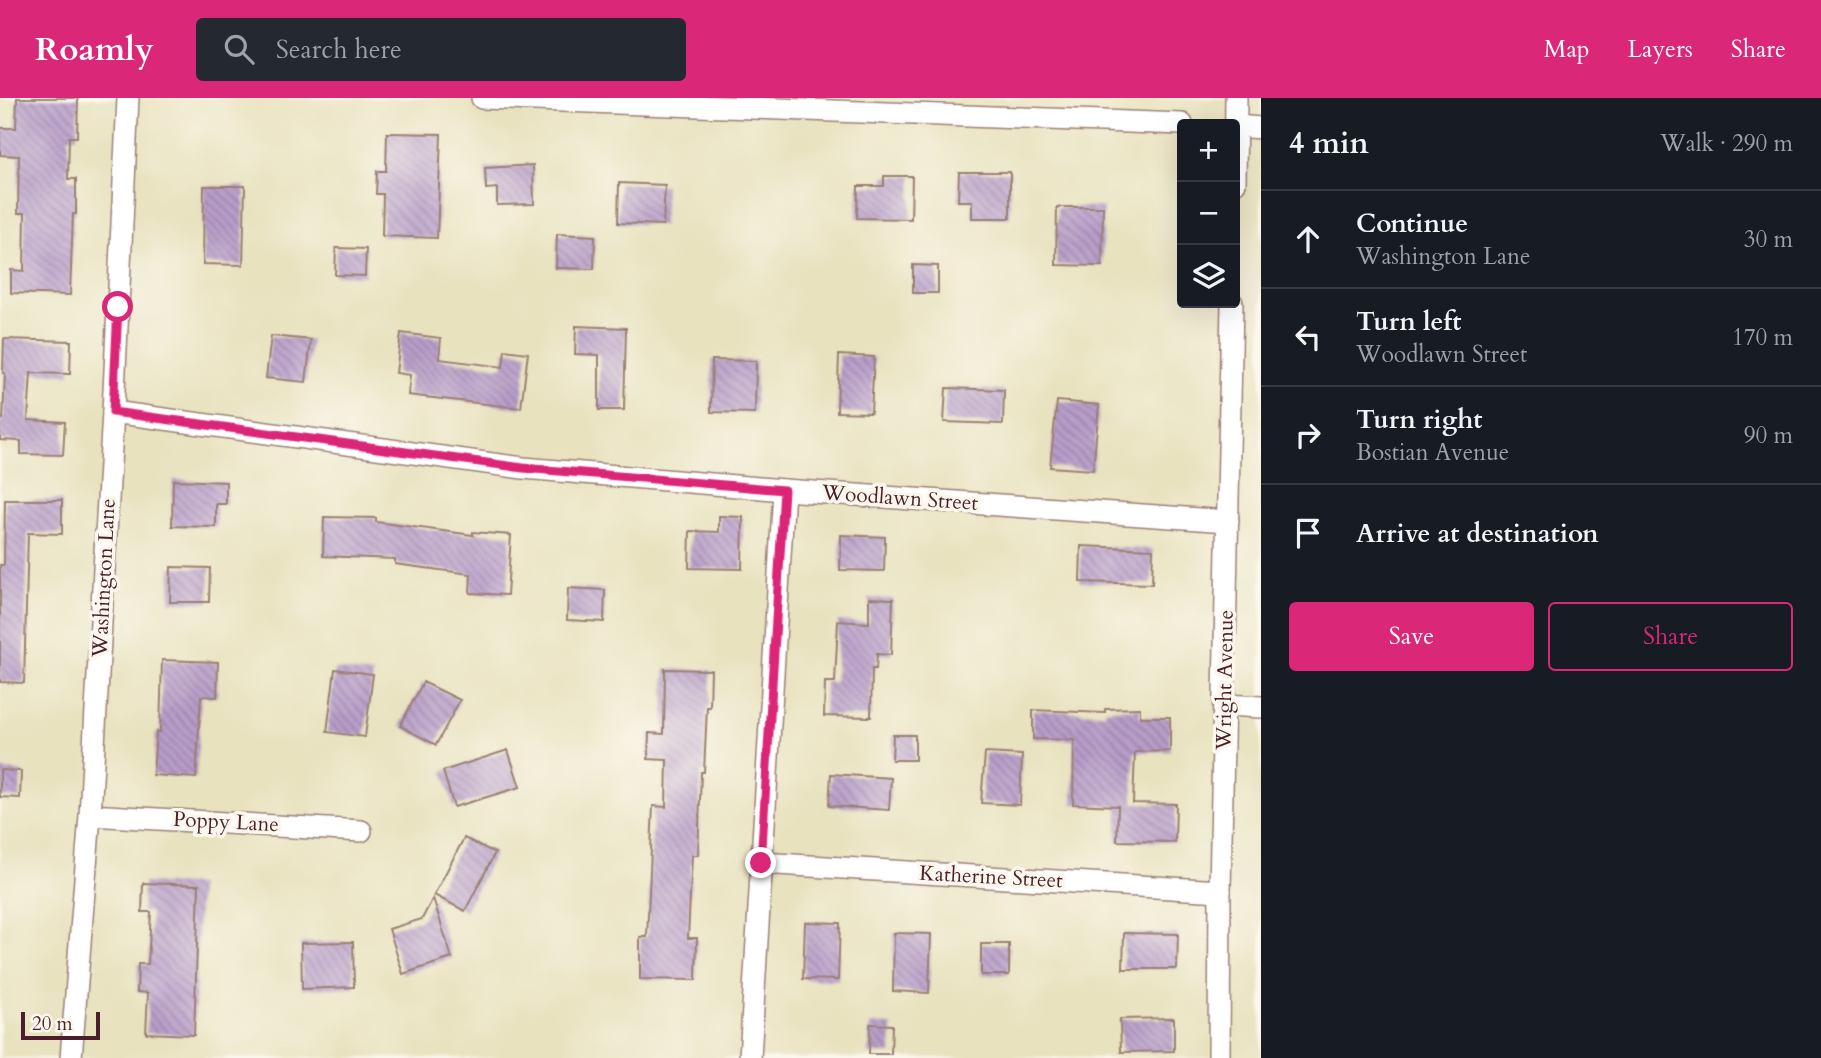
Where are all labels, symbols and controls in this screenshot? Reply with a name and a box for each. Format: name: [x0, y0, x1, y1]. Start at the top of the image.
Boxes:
search box: [196, 18, 686, 81]
text: Roamly: [35, 27, 154, 72]
icon: search: [220, 30, 258, 68]
text: Search here: [276, 32, 402, 67]
text: Map: [1544, 33, 1590, 66]
text: Layers: [1628, 33, 1693, 66]
text: Share: [1731, 33, 1786, 66]
map controls: [1177, 119, 1240, 308]
button: +: [1177, 119, 1240, 182]
text: 4 min: [1289, 123, 1369, 164]
text: Walk · 290 m: [1660, 128, 1793, 159]
button: −: [1177, 182, 1240, 245]
text: Continue: [1356, 206, 1468, 241]
icon: ahead: [1289, 220, 1327, 258]
text: 30 m: [1744, 224, 1793, 255]
text: Washington Lane: [1356, 241, 1530, 272]
button: layers: [1177, 245, 1240, 308]
route start: [102, 291, 133, 322]
text: Turn left: [1356, 304, 1461, 339]
icon: left: [1289, 318, 1327, 356]
text: 170 m: [1732, 322, 1793, 353]
text: Woodlawn Street: [1356, 339, 1527, 370]
text: Turn right: [1356, 402, 1483, 437]
icon: right: [1289, 416, 1327, 454]
text: 90 m: [1744, 420, 1793, 451]
text: Bostian Avenue: [1356, 437, 1509, 468]
street label: Woodlawn Street: [820, 478, 979, 518]
street label: Washington Lane: [85, 498, 123, 659]
icon: arrive: [1289, 514, 1327, 552]
text: Arrive at destination: [1356, 516, 1599, 551]
button: Save: [1289, 602, 1534, 671]
button: Share: [1548, 602, 1793, 671]
street label: Wright Avenue: [1209, 610, 1241, 751]
street label: Poppy Lane: [172, 805, 280, 839]
route end: [745, 847, 776, 878]
street label: Katherine Street: [919, 859, 1064, 895]
scale bar: [21, 1009, 100, 1041]
text: 20 m: [32, 1011, 73, 1037]

